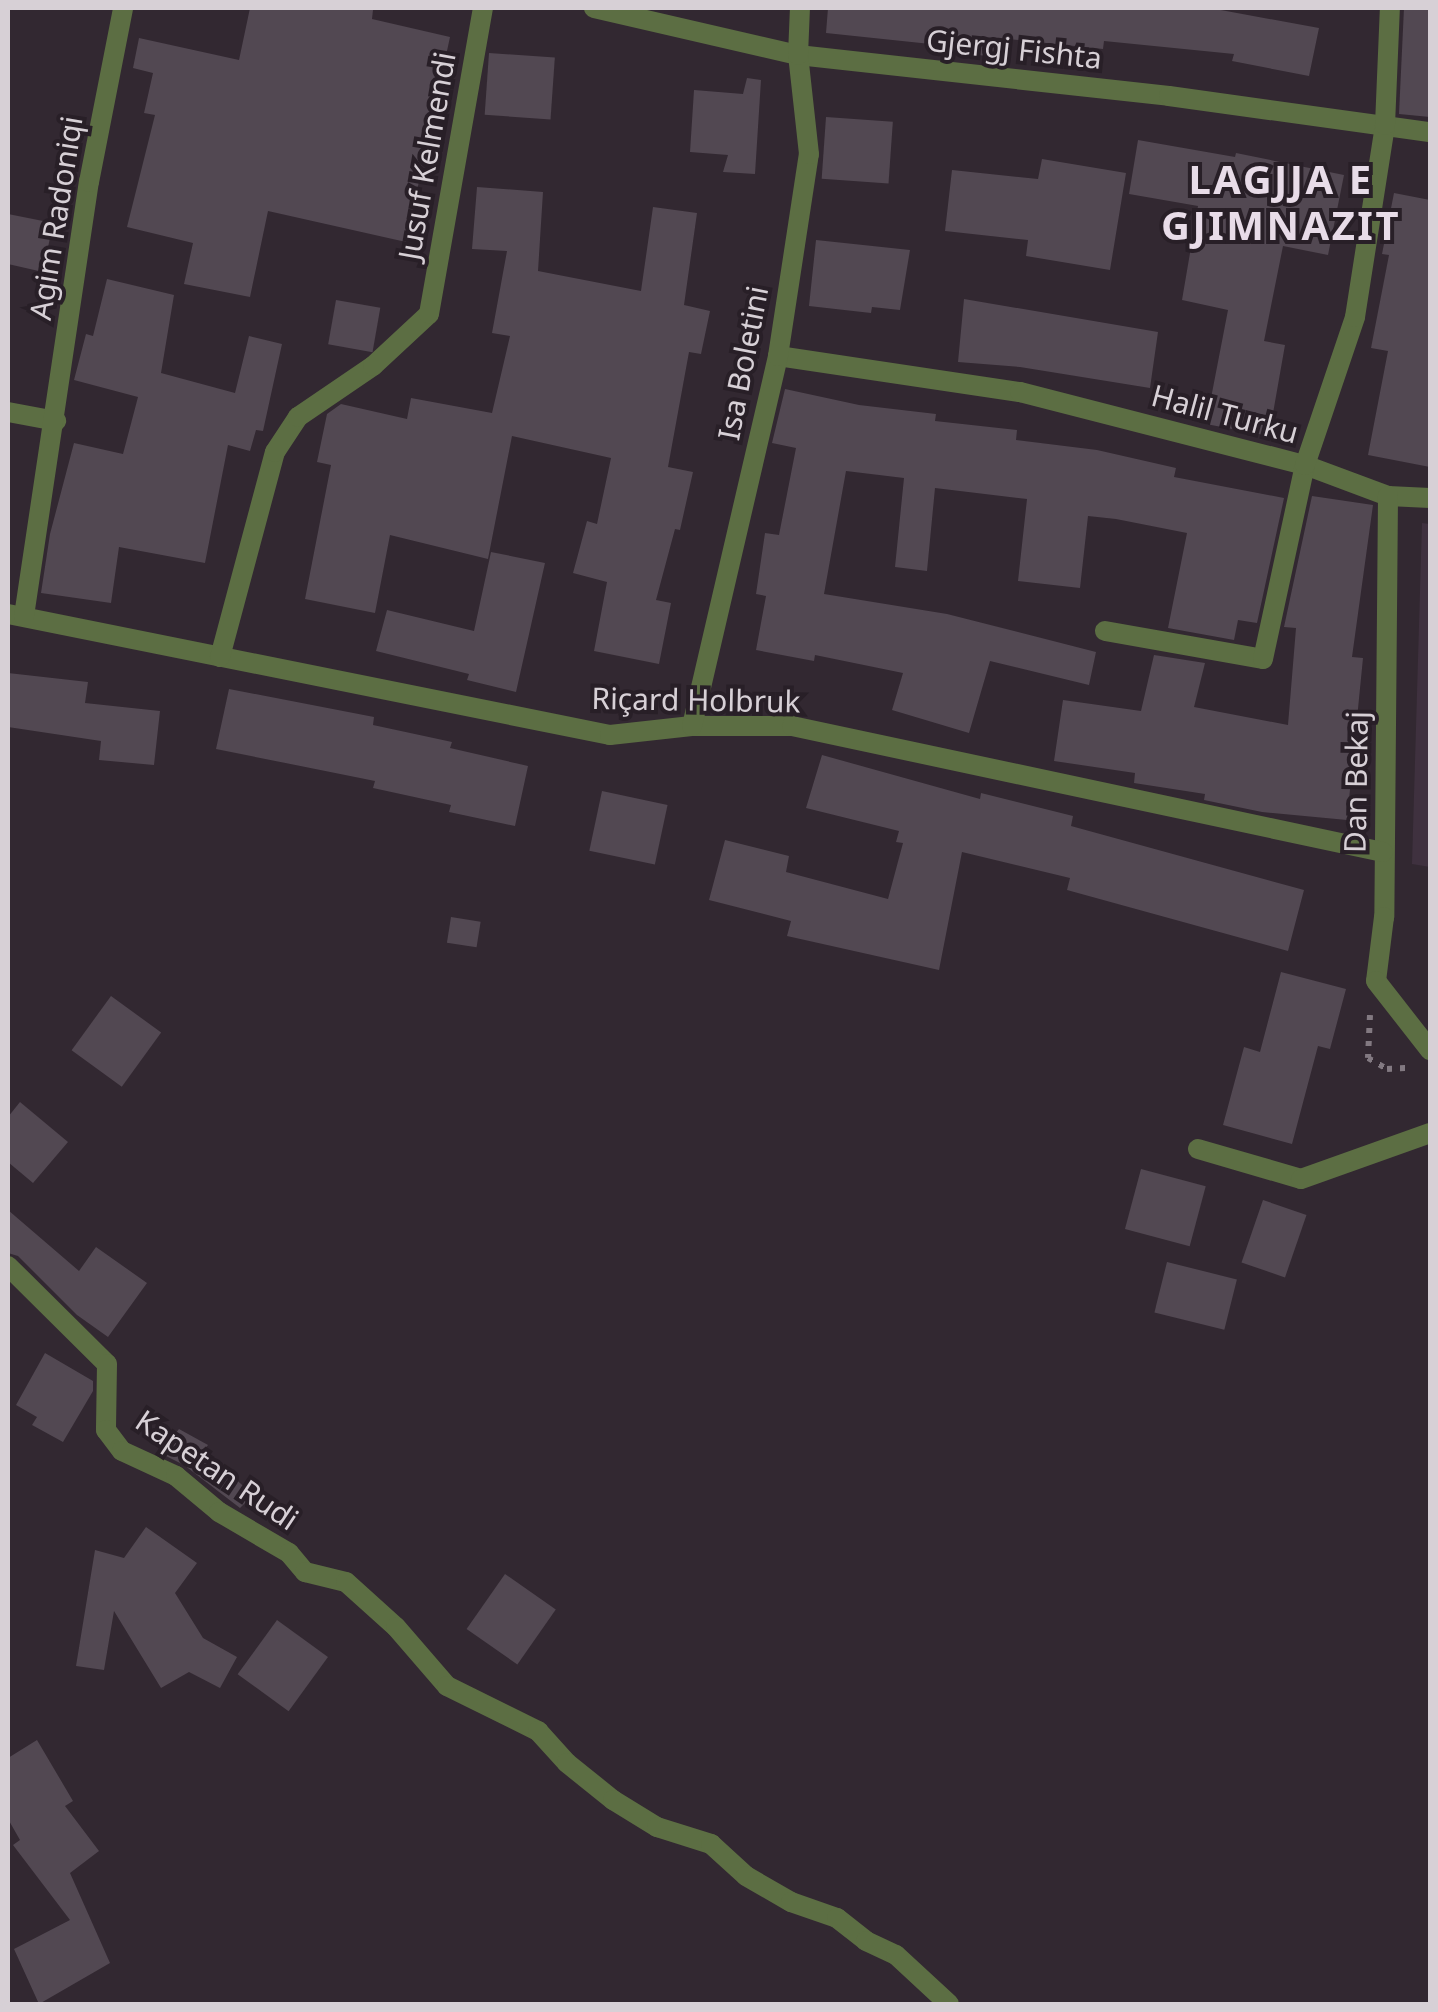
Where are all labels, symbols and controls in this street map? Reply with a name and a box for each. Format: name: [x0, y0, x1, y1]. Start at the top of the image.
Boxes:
street label: Gjergj Fishta: [924, 22, 1104, 76]
street label: Jusuf Kelmendi: [391, 49, 463, 263]
street label: Agim Radoniqi: [22, 114, 90, 322]
district label: LAGJJA E GJIMNAZIT: [1161, 155, 1401, 249]
street label: Isa Boletini: [710, 283, 776, 443]
street label: Halil Turku: [1148, 377, 1302, 451]
street label: Riçard Holbruk: [591, 680, 801, 720]
street label: Dan Bekaj: [1337, 711, 1375, 853]
street label: Kapetan Rudi: [129, 1402, 305, 1538]

